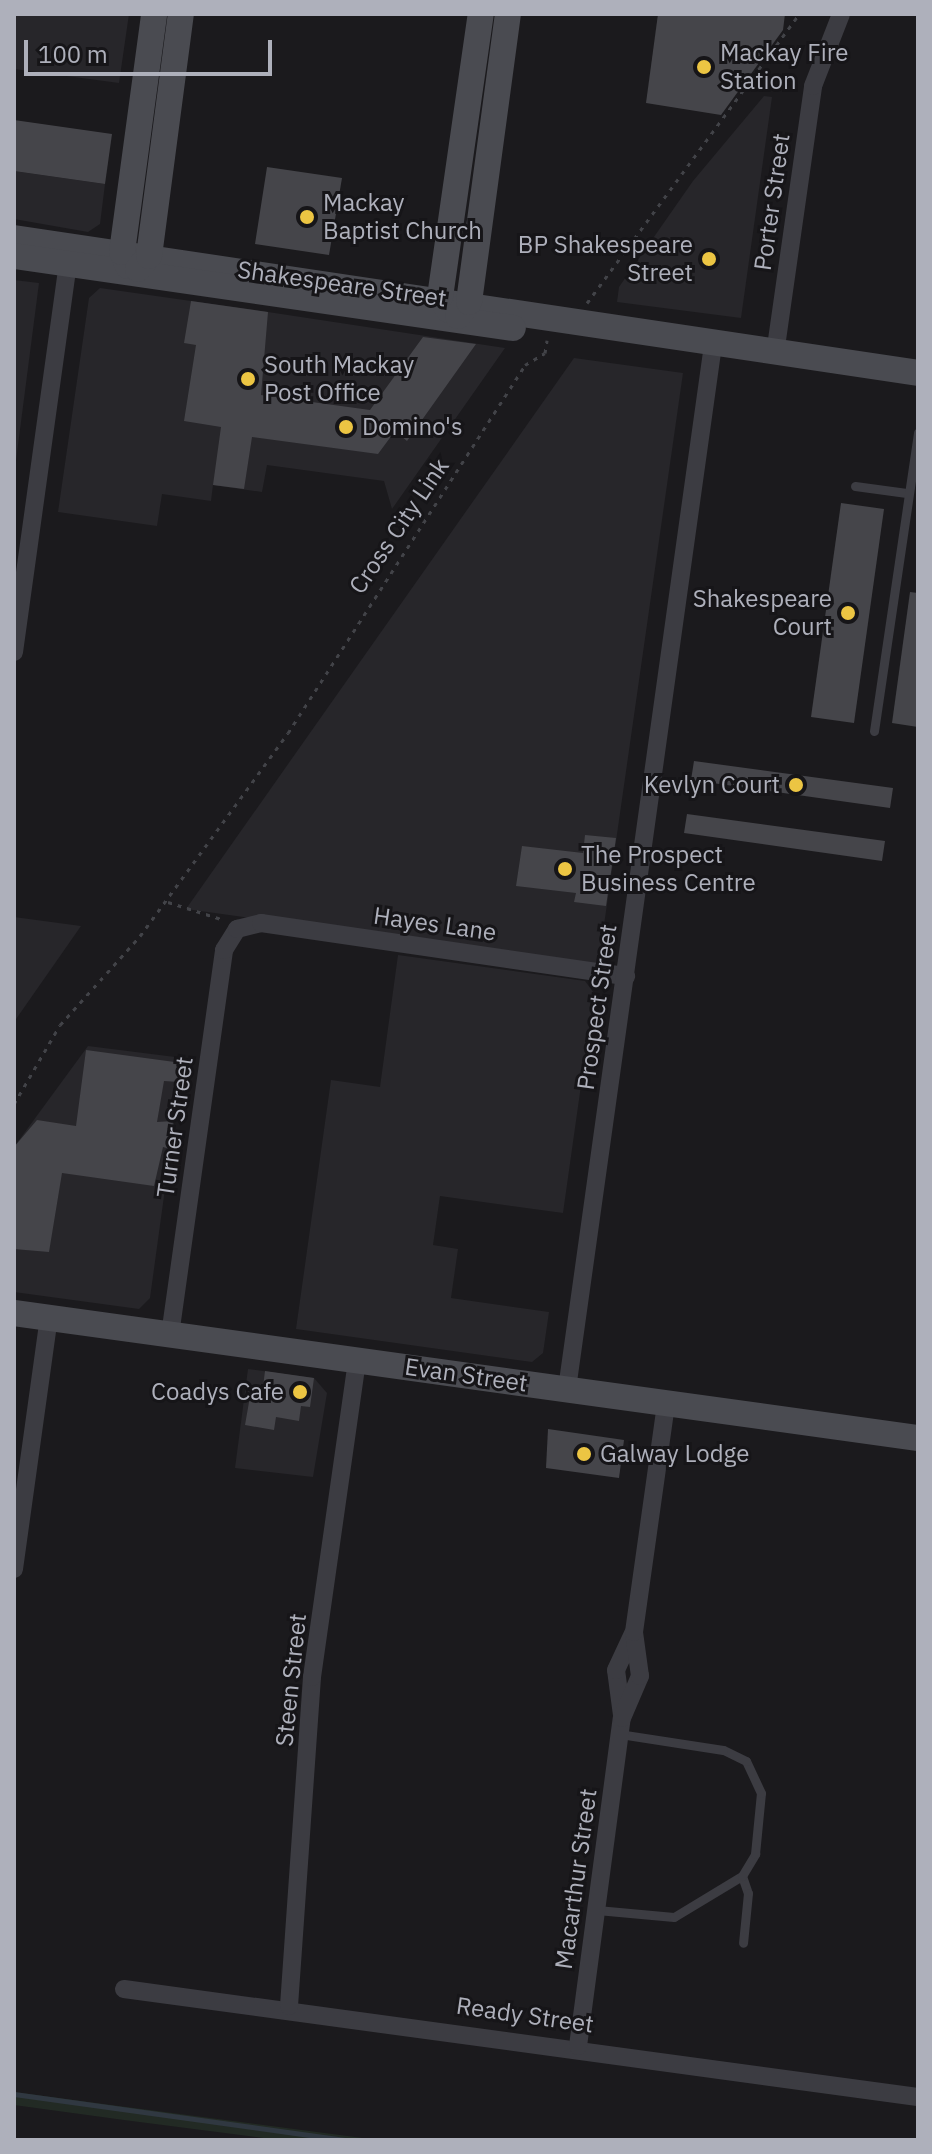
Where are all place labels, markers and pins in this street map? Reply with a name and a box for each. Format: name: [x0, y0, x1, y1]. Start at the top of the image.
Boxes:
place label: Mackay Fire Station: [720, 39, 849, 95]
marker: Mackay Fire Station: [695, 58, 713, 76]
place label: Mackay Baptist Church: [323, 189, 482, 245]
marker: Mackay Baptist Church: [298, 208, 316, 226]
place label: BP Shakespeare Street: [518, 231, 693, 287]
marker: BP Shakespeare Street: [700, 250, 718, 268]
place label: South Mackay Post Office: [264, 351, 414, 407]
marker: South Mackay Post Office: [239, 370, 257, 388]
place label: Domino's: [362, 413, 463, 441]
marker: Domino's: [337, 418, 355, 436]
place label: Shakespeare Court: [693, 585, 832, 641]
marker: Shakespeare Court: [839, 604, 857, 622]
place label: Kevlyn Court: [644, 771, 780, 799]
marker: Kevlyn Court: [787, 776, 805, 794]
place label: The Prospect Business Centre: [581, 841, 756, 897]
marker: The Prospect Business Centre: [556, 860, 574, 878]
place label: Coadys Cafe: [151, 1378, 284, 1406]
marker: Coadys Cafe: [291, 1383, 309, 1401]
place label: Galway Lodge: [600, 1440, 749, 1468]
marker: Galway Lodge: [575, 1445, 593, 1463]

